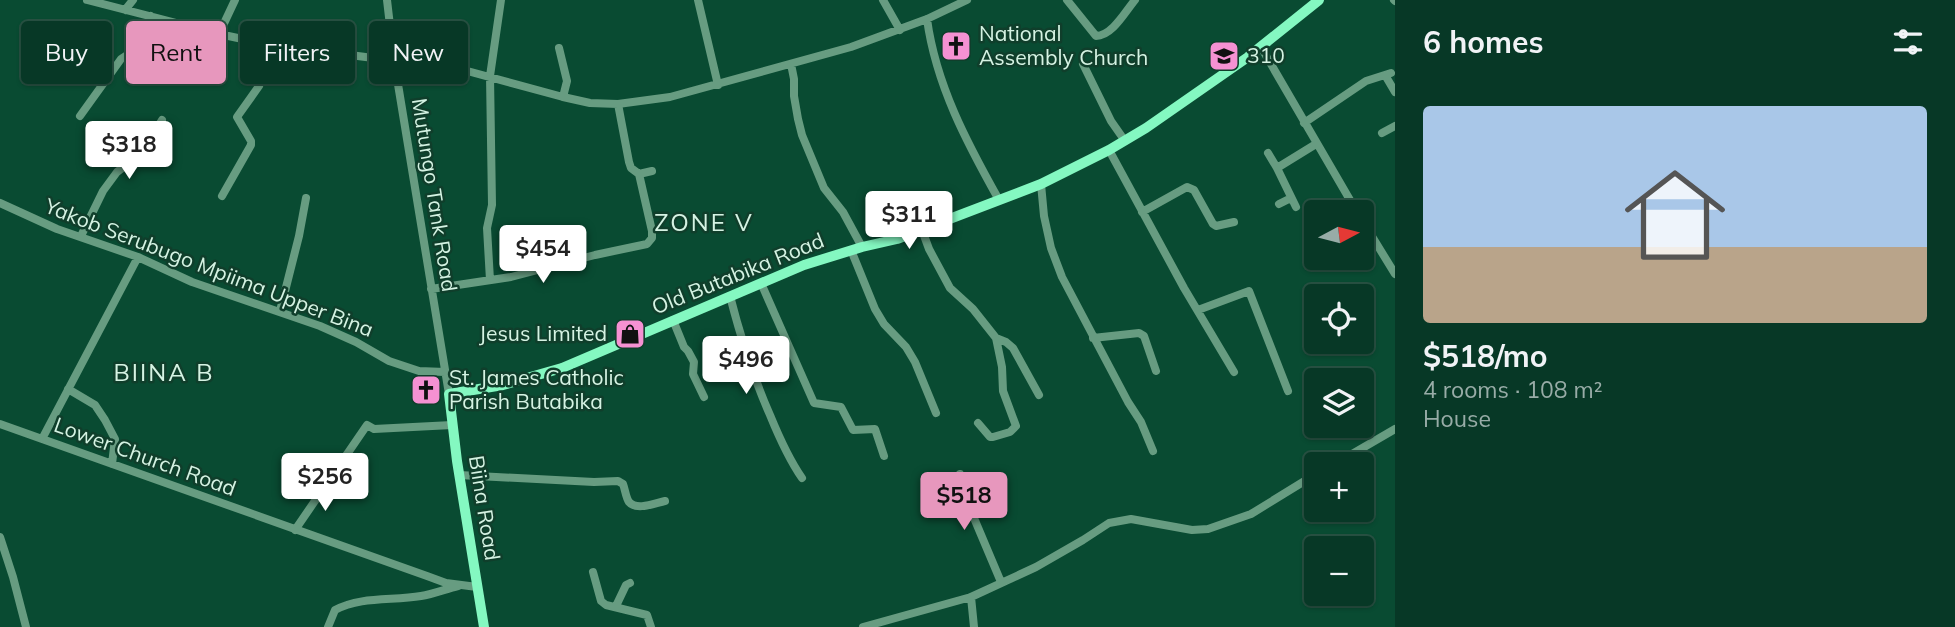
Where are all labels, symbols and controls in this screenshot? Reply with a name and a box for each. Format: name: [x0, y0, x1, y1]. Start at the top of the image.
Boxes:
place label: National Assembly Church: [979, 20, 1148, 70]
chip: Buy: [21, 21, 112, 84]
chip: Rent: [126, 21, 226, 84]
chip: Filters: [240, 21, 355, 84]
chip: New: [369, 21, 468, 84]
text: 6 homes: [1423, 23, 1544, 61]
icon: filters: [1889, 23, 1927, 61]
church icon: National Assembly Church: [939, 29, 973, 63]
school or university icon: 310: [1207, 39, 1241, 73]
place label: 310: [1247, 42, 1285, 68]
street label: Mutungo Tank Road: [407, 96, 463, 294]
pin: $318: [88, 122, 170, 181]
text: $318: [101, 129, 157, 158]
icon: home: [1612, 152, 1738, 278]
pin: $311: [868, 191, 950, 251]
street label: Yakob Serubugo Mpiima Upper Bina: [40, 192, 377, 342]
text: $311: [881, 199, 937, 228]
north arrow: [1304, 200, 1374, 270]
map controls: [1304, 200, 1374, 606]
district label: ZONE V: [654, 207, 754, 237]
pin: $454: [502, 226, 584, 285]
street label: Old Butabika Road: [648, 227, 828, 319]
text: $454: [515, 233, 571, 262]
button: locate: [1304, 284, 1374, 354]
shop icon: Jesus Limited: [613, 317, 647, 351]
place label: Jesus Limited: [479, 320, 607, 346]
pin: $496: [705, 336, 787, 396]
text: $518/mo: [1423, 337, 1547, 375]
text: $496: [718, 344, 774, 373]
district label: BIINA B: [114, 357, 214, 387]
place label: St. James Catholic Parish Butabika: [449, 364, 624, 414]
button: layers: [1304, 368, 1374, 438]
church icon: St. James Catholic Parish Butabika: [409, 373, 443, 407]
text: 4 rooms · 108 m²: [1423, 375, 1603, 404]
text: House: [1423, 404, 1491, 433]
street label: Lower Church Road: [51, 411, 240, 501]
button: +: [1304, 452, 1374, 522]
street label: Biina Road: [464, 453, 506, 562]
pin: $256: [284, 454, 366, 513]
text: $256: [297, 461, 353, 490]
pin: $518: [923, 472, 1005, 532]
text: $518: [936, 480, 992, 509]
button: −: [1304, 536, 1374, 606]

